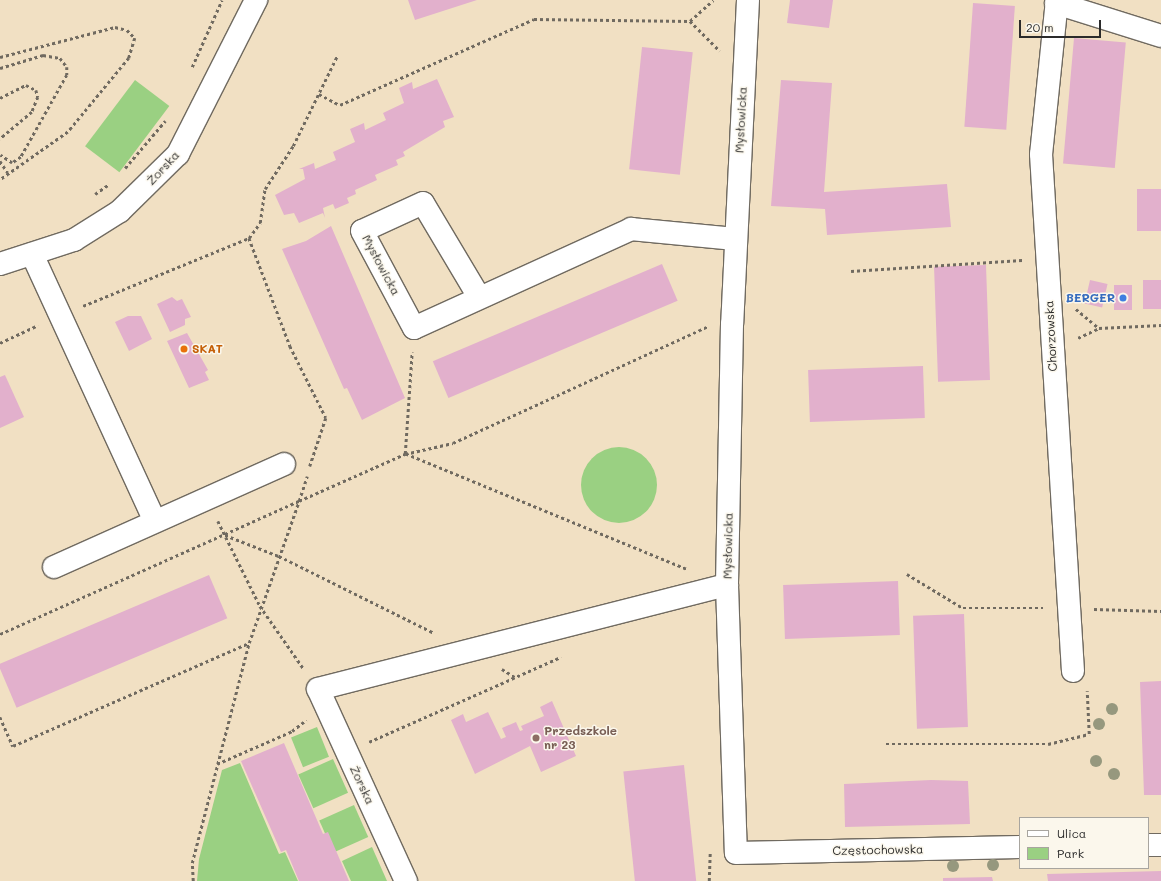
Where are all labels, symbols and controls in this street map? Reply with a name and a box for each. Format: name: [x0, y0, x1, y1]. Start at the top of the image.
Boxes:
scale bar: [1021, 12, 1103, 38]
text: 20 m: [1026, 19, 1054, 35]
street label: Mysłowicka: [732, 86, 750, 154]
street label: Żorska: [144, 148, 182, 188]
street label: Mysłowicka: [359, 232, 403, 298]
place label: BERGER: [1066, 291, 1115, 305]
marker: BERGER: [1118, 293, 1128, 303]
street label: Chorzowska: [1042, 300, 1060, 372]
place label: SKAT: [192, 342, 223, 356]
marker: SKAT: [179, 344, 189, 354]
street label: Mysłowicka: [720, 513, 736, 579]
place label: Przedszkole nr 23: [544, 724, 617, 752]
marker: Przedszkole nr 23: [531, 733, 541, 743]
street label: Żorska: [347, 763, 377, 807]
legend: [1019, 817, 1149, 869]
text: Ulica: [1057, 825, 1086, 841]
street label: Częstochowska: [832, 842, 924, 858]
text: Park: [1057, 845, 1084, 861]

